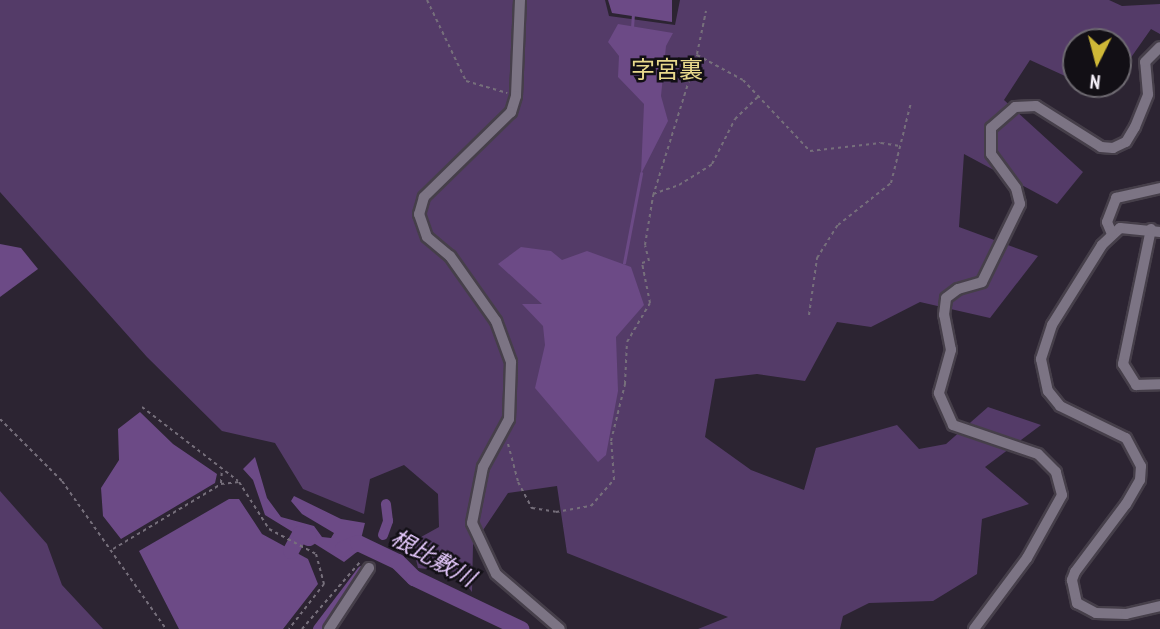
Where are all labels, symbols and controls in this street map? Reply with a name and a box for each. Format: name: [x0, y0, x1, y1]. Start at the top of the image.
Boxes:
north arrow: [1062, 28, 1132, 98]
district label: 字宮裏: [631, 56, 703, 84]
text: N: [1089, 69, 1101, 94]
water label: 根比敷川: [386, 524, 480, 592]

